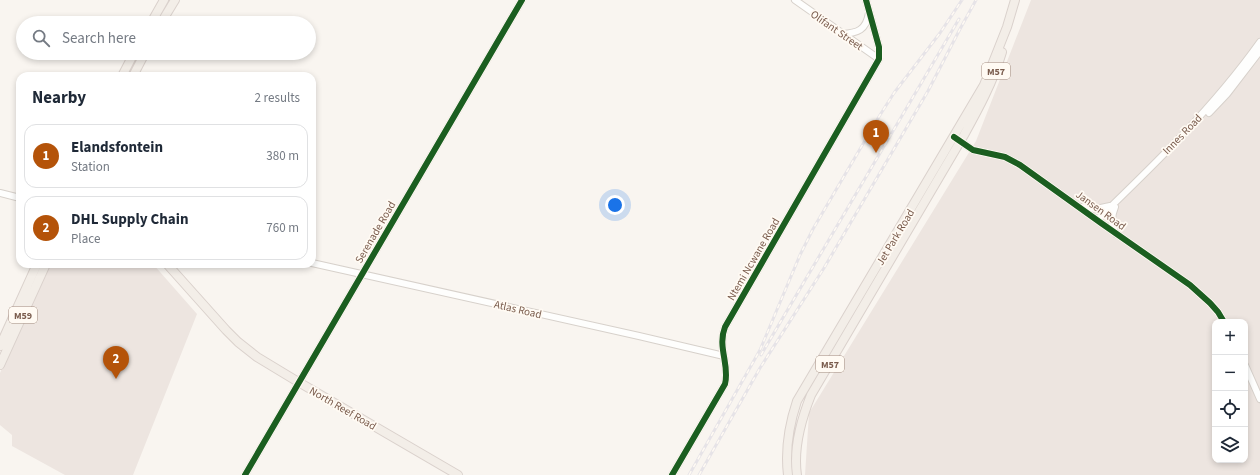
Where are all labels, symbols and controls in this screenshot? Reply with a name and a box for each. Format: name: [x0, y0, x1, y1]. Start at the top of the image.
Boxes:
street label: Olifant Street: [807, 7, 866, 54]
search box: [16, 16, 316, 60]
icon: search: [30, 27, 52, 49]
text: Search here: [62, 28, 136, 49]
road number: M57: [982, 63, 1010, 79]
text: Nearby: [32, 86, 86, 110]
text: 2 results: [255, 89, 300, 107]
street label: Innes Road: [1159, 111, 1205, 158]
pin: 1: [863, 120, 889, 153]
text: Elandsfontein: [71, 137, 163, 158]
text: 1: [43, 147, 49, 165]
text: 380 m: [266, 147, 299, 165]
text: Station: [71, 158, 110, 176]
street label: Jansen Road: [1073, 187, 1129, 234]
your location: [605, 195, 625, 215]
street label: Serenade Road: [352, 198, 399, 266]
street label: Jet Park Road: [873, 206, 918, 268]
text: DHL Supply Chain: [71, 209, 188, 230]
street label: Ntemi Ncwane Road: [724, 215, 783, 303]
text: 2: [43, 219, 49, 237]
text: 760 m: [266, 219, 299, 237]
text: Place: [71, 230, 100, 248]
street label: Atlas Road: [493, 297, 543, 322]
road number: M59: [9, 307, 37, 323]
map controls: [1212, 319, 1248, 463]
button: +: [1212, 319, 1248, 355]
pin: 2: [103, 346, 129, 379]
button: −: [1212, 355, 1248, 391]
road number: M57: [816, 356, 844, 372]
street label: North Reef Road: [307, 383, 379, 434]
button: locate: [1212, 391, 1248, 427]
button: layers: [1212, 427, 1248, 463]

